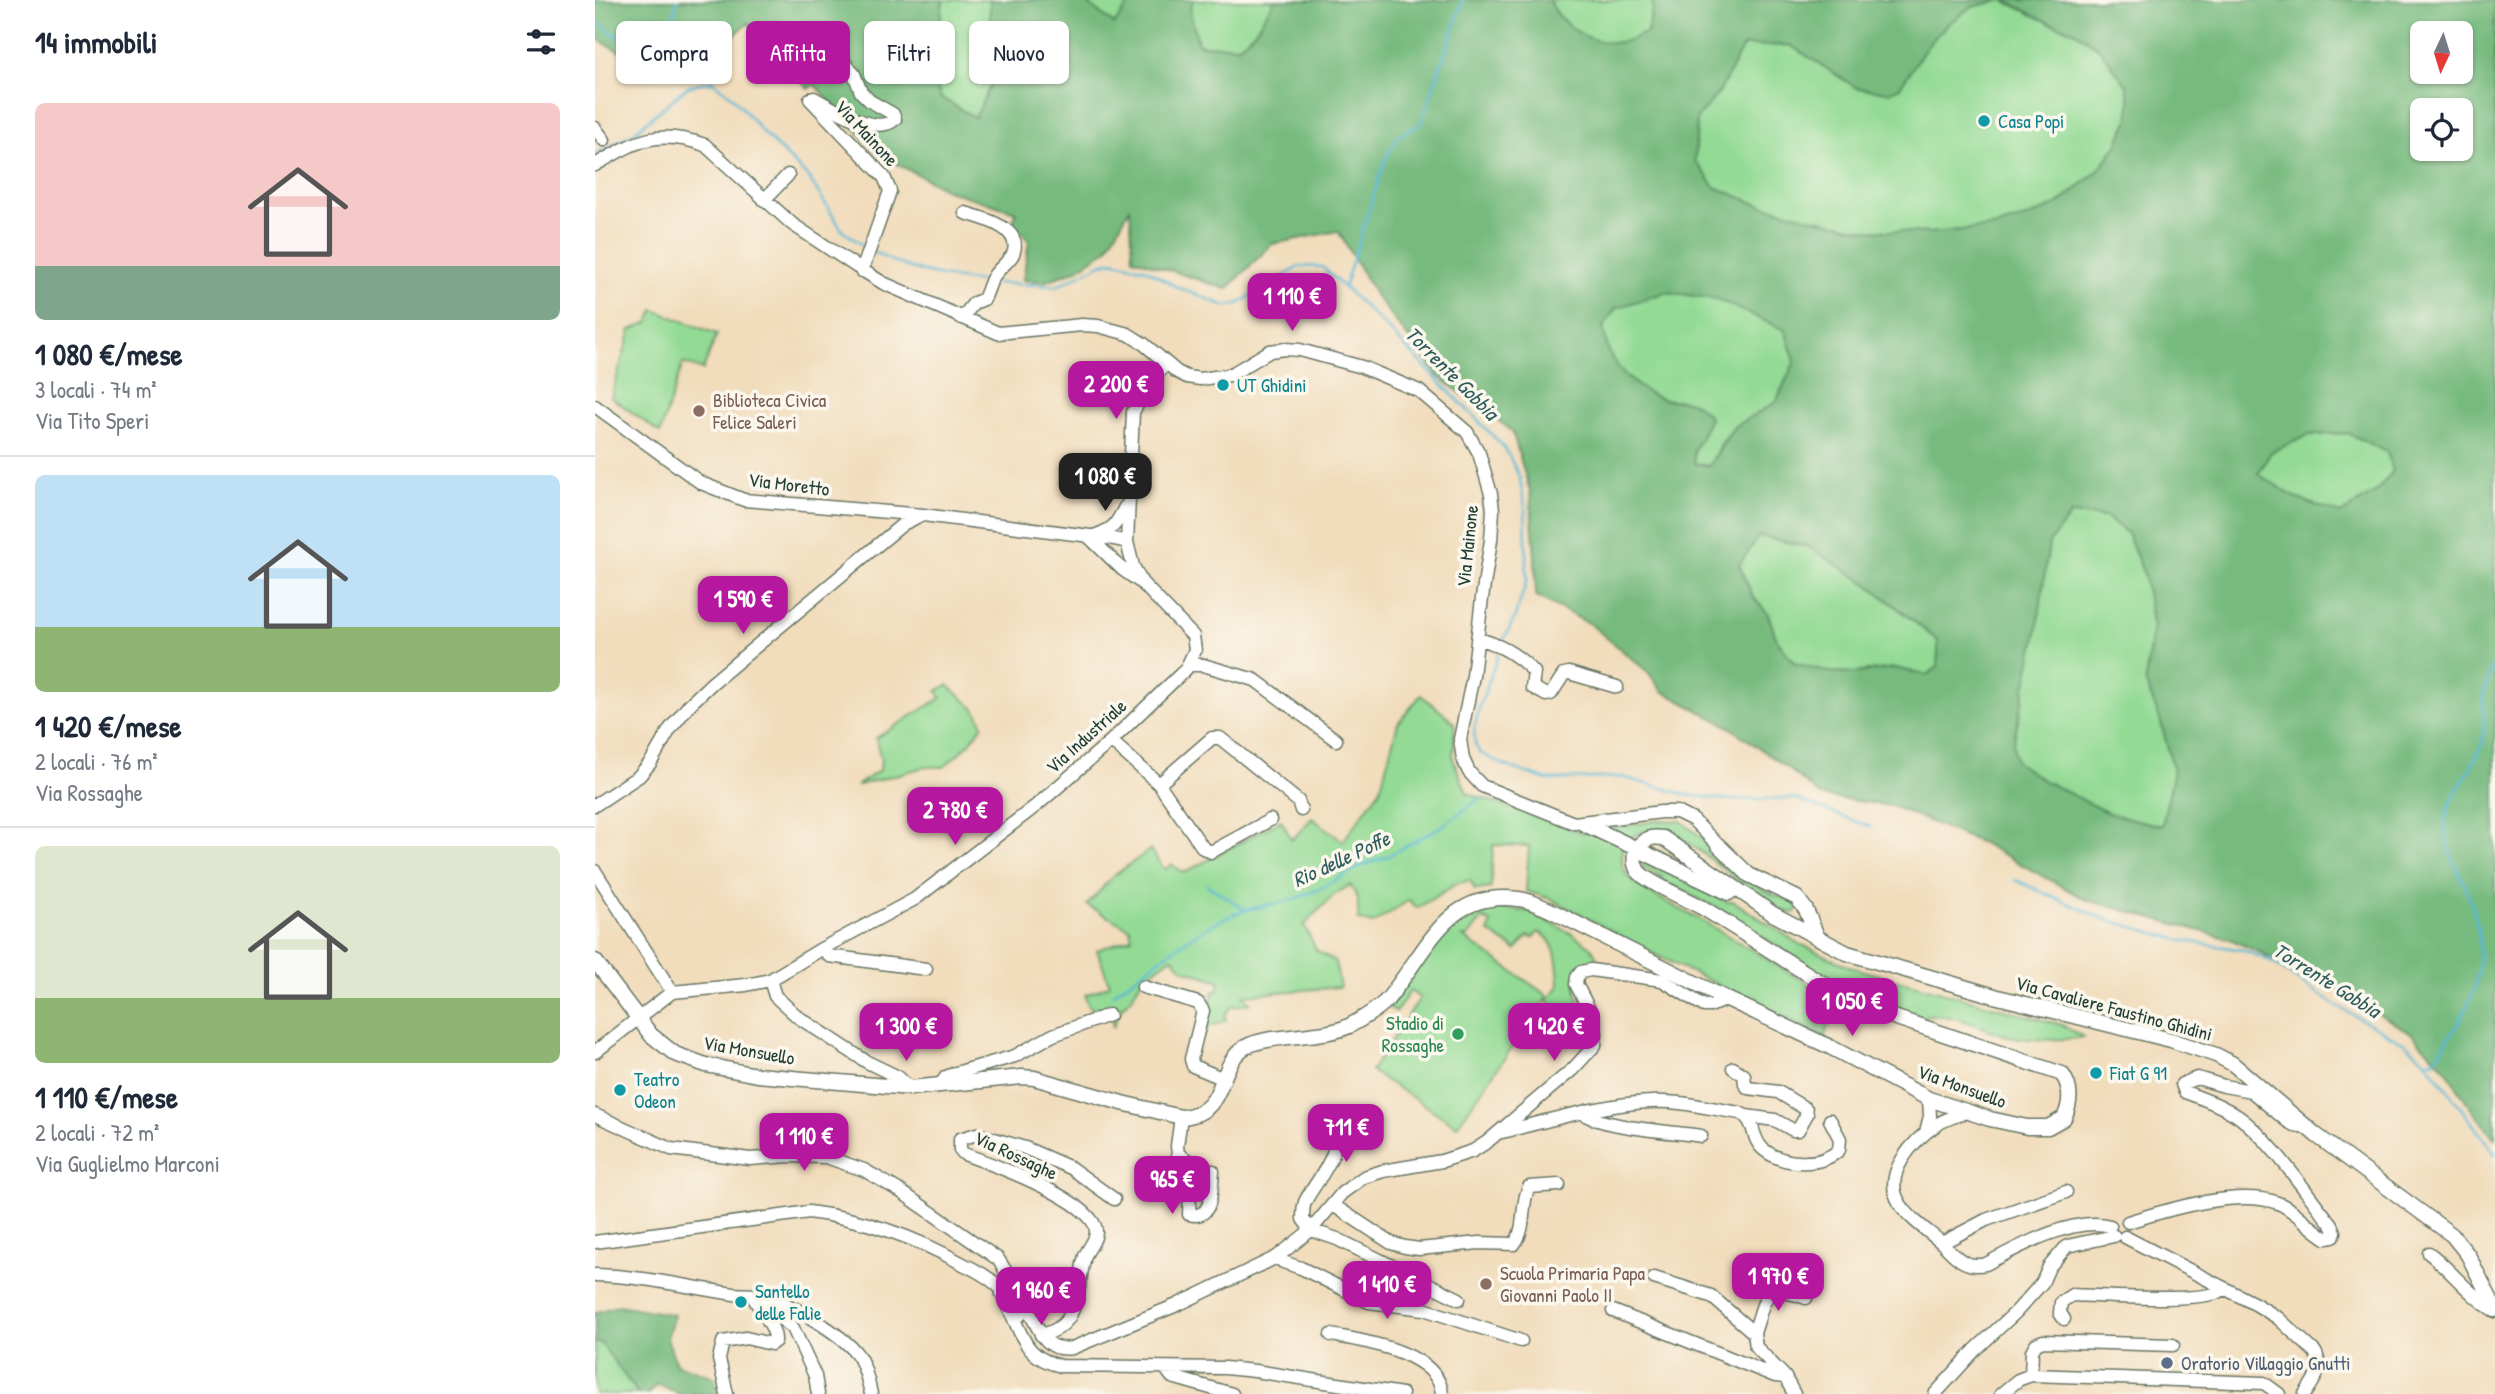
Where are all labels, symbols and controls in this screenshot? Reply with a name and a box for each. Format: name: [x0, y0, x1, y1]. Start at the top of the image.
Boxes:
chip: Compra: [616, 21, 732, 84]
chip: Affitta: [746, 21, 850, 84]
chip: Filtri: [864, 21, 955, 84]
chip: Nuovo: [969, 21, 1069, 84]
north arrow: [2410, 21, 2473, 84]
map controls: [2410, 21, 2473, 161]
text: 14 immobili: [35, 22, 157, 62]
icon: filters: [522, 23, 560, 61]
street label: Via Mainone: [829, 94, 905, 172]
button: locate: [2410, 98, 2473, 161]
place label: Casa Popi: [1998, 108, 2064, 134]
marker: Casa Popi: [1976, 113, 1992, 129]
icon: home: [235, 149, 361, 275]
pin: 1 110 €: [1227, 274, 1357, 333]
text: 1 110 €: [1264, 280, 1321, 311]
water label: Torrente Gobbia: [1399, 320, 1507, 428]
text: 1 080 €/mese: [35, 334, 183, 374]
pin: 2 200 €: [1051, 362, 1181, 421]
text: 2 200 €: [1084, 368, 1148, 399]
place label: UT Ghidini: [1237, 372, 1307, 398]
text: 3 locali · 74 m²: [35, 374, 157, 405]
marker: UT Ghidini: [1215, 377, 1231, 393]
place label: Biblioteca Civica Felice Saleri: [712, 387, 827, 435]
marker: Biblioteca Civica Felice Saleri: [691, 403, 707, 419]
text: Via Tito Speri: [35, 405, 149, 436]
pin: 1 080 €: [1040, 454, 1170, 513]
text: 1 080 €: [1075, 460, 1135, 491]
street label: Via Moretto: [747, 466, 831, 502]
street label: Via Mainone: [1450, 503, 1484, 588]
icon: home: [235, 521, 361, 647]
pin: 1 590 €: [678, 576, 808, 636]
text: 1 590 €: [714, 583, 772, 614]
street label: Via Industriale: [1040, 692, 1132, 779]
text: 1 420 €/mese: [35, 706, 181, 746]
text: 2 locali · 76 m²: [35, 746, 158, 777]
text: Via Rossaghe: [35, 777, 143, 808]
pin: 2 780 €: [890, 788, 1020, 847]
text: 2 780 €: [923, 794, 987, 825]
water label: Rio delle Poffe: [1288, 823, 1396, 894]
icon: home: [235, 892, 361, 1018]
water label: Torrente Gobbia: [2268, 936, 2389, 1026]
street label: Via Cavaliere Faustino Ghidini: [2013, 969, 2215, 1047]
pin: 1 050 €: [1787, 978, 1917, 1038]
text: 1 050 €: [1822, 985, 1882, 1016]
pin: 1 300 €: [841, 1004, 971, 1063]
pin: 1 420 €: [1489, 1004, 1619, 1063]
text: 1 300 €: [876, 1010, 936, 1041]
place label: Stadio di Rossaghe: [1382, 1010, 1444, 1058]
text: 1 420 €: [1524, 1010, 1584, 1041]
marker: Stadio di Rossaghe: [1450, 1026, 1466, 1042]
street label: Via Monsuello: [701, 1029, 797, 1071]
street label: Via Monsuello: [1914, 1058, 2010, 1114]
place label: Fiat G 91: [2109, 1060, 2167, 1086]
marker: Fiat G 91: [2088, 1065, 2104, 1081]
place label: Teatro Odeon: [634, 1066, 680, 1114]
text: 1 110 €/mese: [35, 1077, 178, 1117]
marker: Teatro Odeon: [612, 1082, 628, 1098]
pin: 711 €: [1297, 1104, 1395, 1164]
text: 711 €: [1324, 1111, 1368, 1142]
pin: 1 110 €: [739, 1114, 869, 1173]
text: 2 locali · 72 m²: [35, 1117, 159, 1148]
text: 1 110 €: [776, 1120, 833, 1151]
street label: Via Rossaghe: [970, 1124, 1062, 1186]
text: Via Guglielmo Marconi: [35, 1148, 220, 1179]
pin: 965 €: [1123, 1156, 1221, 1216]
text: 965 €: [1150, 1163, 1194, 1194]
pin: 1 970 €: [1713, 1254, 1843, 1313]
place label: Scuola Primaria Papa Giovanni Paolo II: [1500, 1260, 1645, 1308]
text: 1 970 €: [1748, 1260, 1808, 1291]
pin: 1 410 €: [1322, 1262, 1452, 1321]
pin: 1 960 €: [976, 1268, 1106, 1327]
text: 1 410 €: [1358, 1268, 1416, 1299]
text: 1 960 €: [1012, 1274, 1070, 1305]
marker: Scuola Primaria Papa Giovanni Paolo II: [1478, 1276, 1494, 1292]
place label: Santello delle Falìe: [755, 1278, 822, 1326]
marker: Santello delle Falìe: [733, 1294, 749, 1310]
place label: Oratorio Villaggio Gnutti: [2181, 1350, 2351, 1376]
marker: Oratorio Villaggio Gnutti: [2159, 1355, 2175, 1371]

